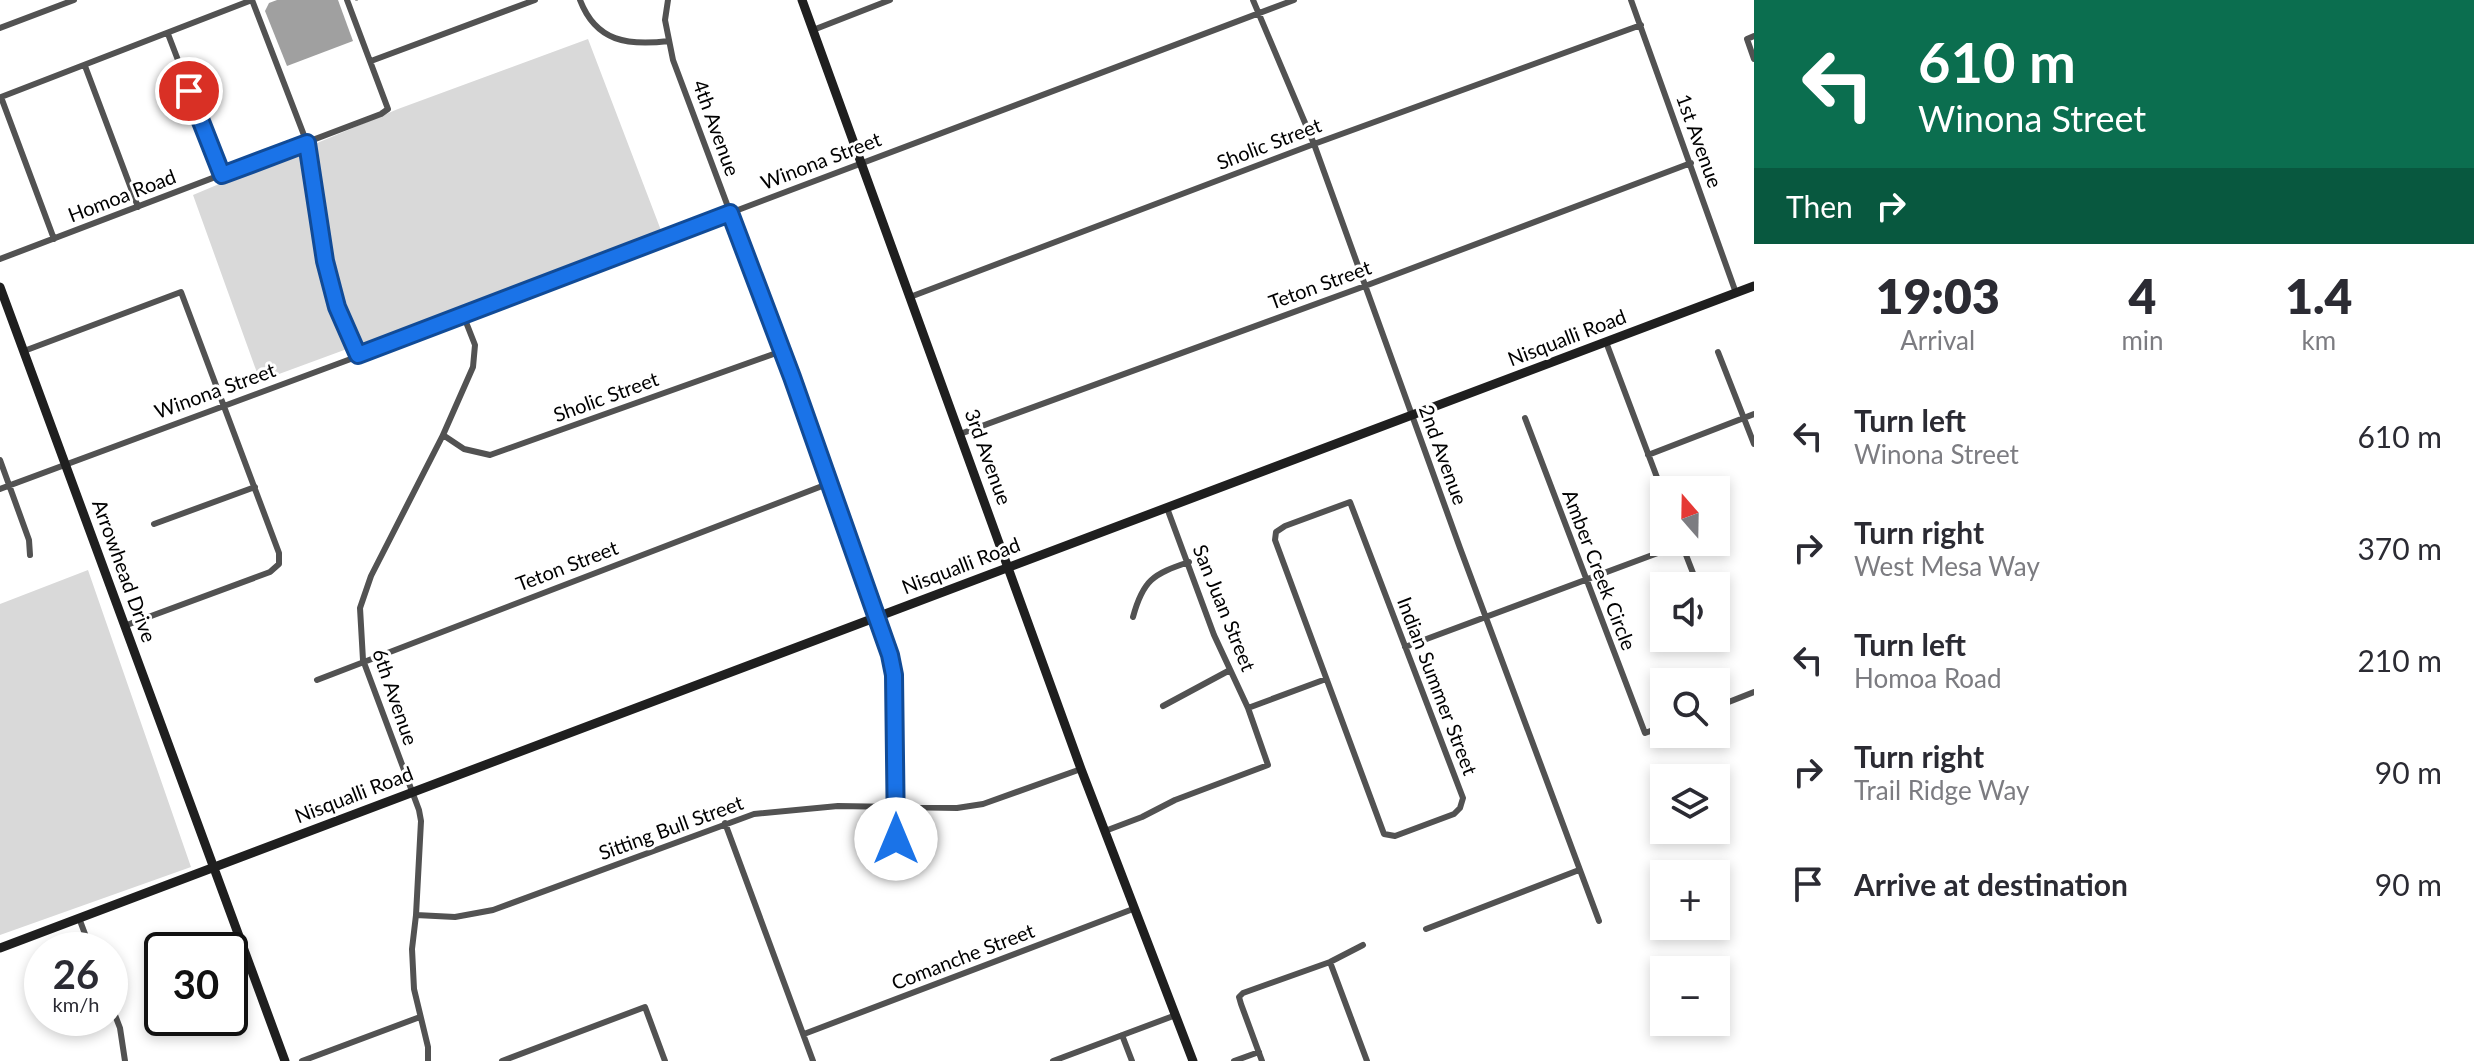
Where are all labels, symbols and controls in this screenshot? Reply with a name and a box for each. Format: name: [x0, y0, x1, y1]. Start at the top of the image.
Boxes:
text: 610 m: [1918, 28, 2076, 95]
icon: left: [1786, 32, 1890, 136]
pin: [155, 57, 223, 125]
icon: arrive: [167, 69, 211, 113]
street label: 4th Avenue: [688, 76, 745, 179]
street label: 1st Avenue: [1672, 90, 1728, 191]
text: Winona Street: [1918, 96, 2146, 140]
street label: Sholic Street: [1213, 112, 1324, 174]
street label: Winona Street: [757, 126, 884, 194]
street label: Homoa Road: [64, 164, 179, 227]
icon: right: [1869, 184, 1913, 228]
text: Then: [1786, 188, 1853, 224]
street label: Teton Street: [1265, 254, 1374, 314]
text: 19:03: [1876, 267, 2000, 324]
text: 4: [2129, 267, 2156, 324]
text: 1.4: [2285, 267, 2352, 324]
street label: Nisqualli Road: [1504, 304, 1629, 371]
text: Arrival: [1900, 324, 1975, 356]
text: min: [2121, 324, 2164, 356]
text: km: [2301, 324, 2336, 356]
street label: Winona Street: [151, 357, 278, 423]
street label: Sholic Street: [550, 366, 661, 426]
street label: 2nd Avenue: [1415, 401, 1473, 508]
text: Turn left: [1854, 402, 1966, 438]
street label: 3rd Avenue: [961, 405, 1017, 508]
icon: left: [1786, 414, 1830, 458]
text: 610 m: [2357, 418, 2442, 454]
text: Winona Street: [1854, 438, 2019, 470]
north arrow: [1650, 476, 1730, 556]
map controls: [1650, 476, 1730, 1036]
street label: Amber Creek Circle: [1558, 486, 1642, 653]
street label: Arrowhead Drive: [88, 496, 162, 645]
text: Turn right: [1854, 514, 1984, 550]
icon: right: [1786, 526, 1830, 570]
text: 370 m: [2357, 530, 2442, 566]
street label: Nisqualli Road: [898, 532, 1023, 599]
street label: Teton Street: [512, 535, 621, 595]
street label: San Juan Street: [1189, 541, 1261, 675]
text: West Mesa Way: [1854, 550, 2040, 582]
button: sound: [1650, 572, 1730, 652]
street label: Indian Summer Street: [1393, 593, 1483, 778]
text: Turn left: [1854, 626, 1966, 662]
icon: left: [1786, 638, 1830, 682]
text: 210 m: [2357, 642, 2442, 678]
street label: 6th Avenue: [368, 645, 424, 748]
text: Homoa Road: [1854, 662, 2002, 694]
button: search: [1650, 668, 1730, 748]
text: Turn right: [1854, 738, 1984, 774]
icon: right: [1786, 750, 1830, 794]
text: 90 m: [2375, 754, 2442, 790]
street label: Nisqualli Road: [291, 761, 416, 828]
button: layers: [1650, 764, 1730, 844]
text: Trail Ridge Way: [1854, 774, 2029, 806]
street label: Sitting Bull Street: [595, 790, 746, 864]
position arrow: [854, 797, 938, 881]
button: +: [1650, 860, 1730, 940]
icon: arrive: [1786, 862, 1830, 906]
text: Arrive at destination: [1854, 866, 2128, 902]
text: 90 m: [2375, 866, 2442, 902]
street label: Comanche Street: [888, 918, 1037, 994]
speed limit sign: 30: [144, 932, 248, 1036]
text: 26: [53, 950, 99, 998]
button: −: [1650, 956, 1730, 1036]
text: km/h: [53, 992, 99, 1016]

